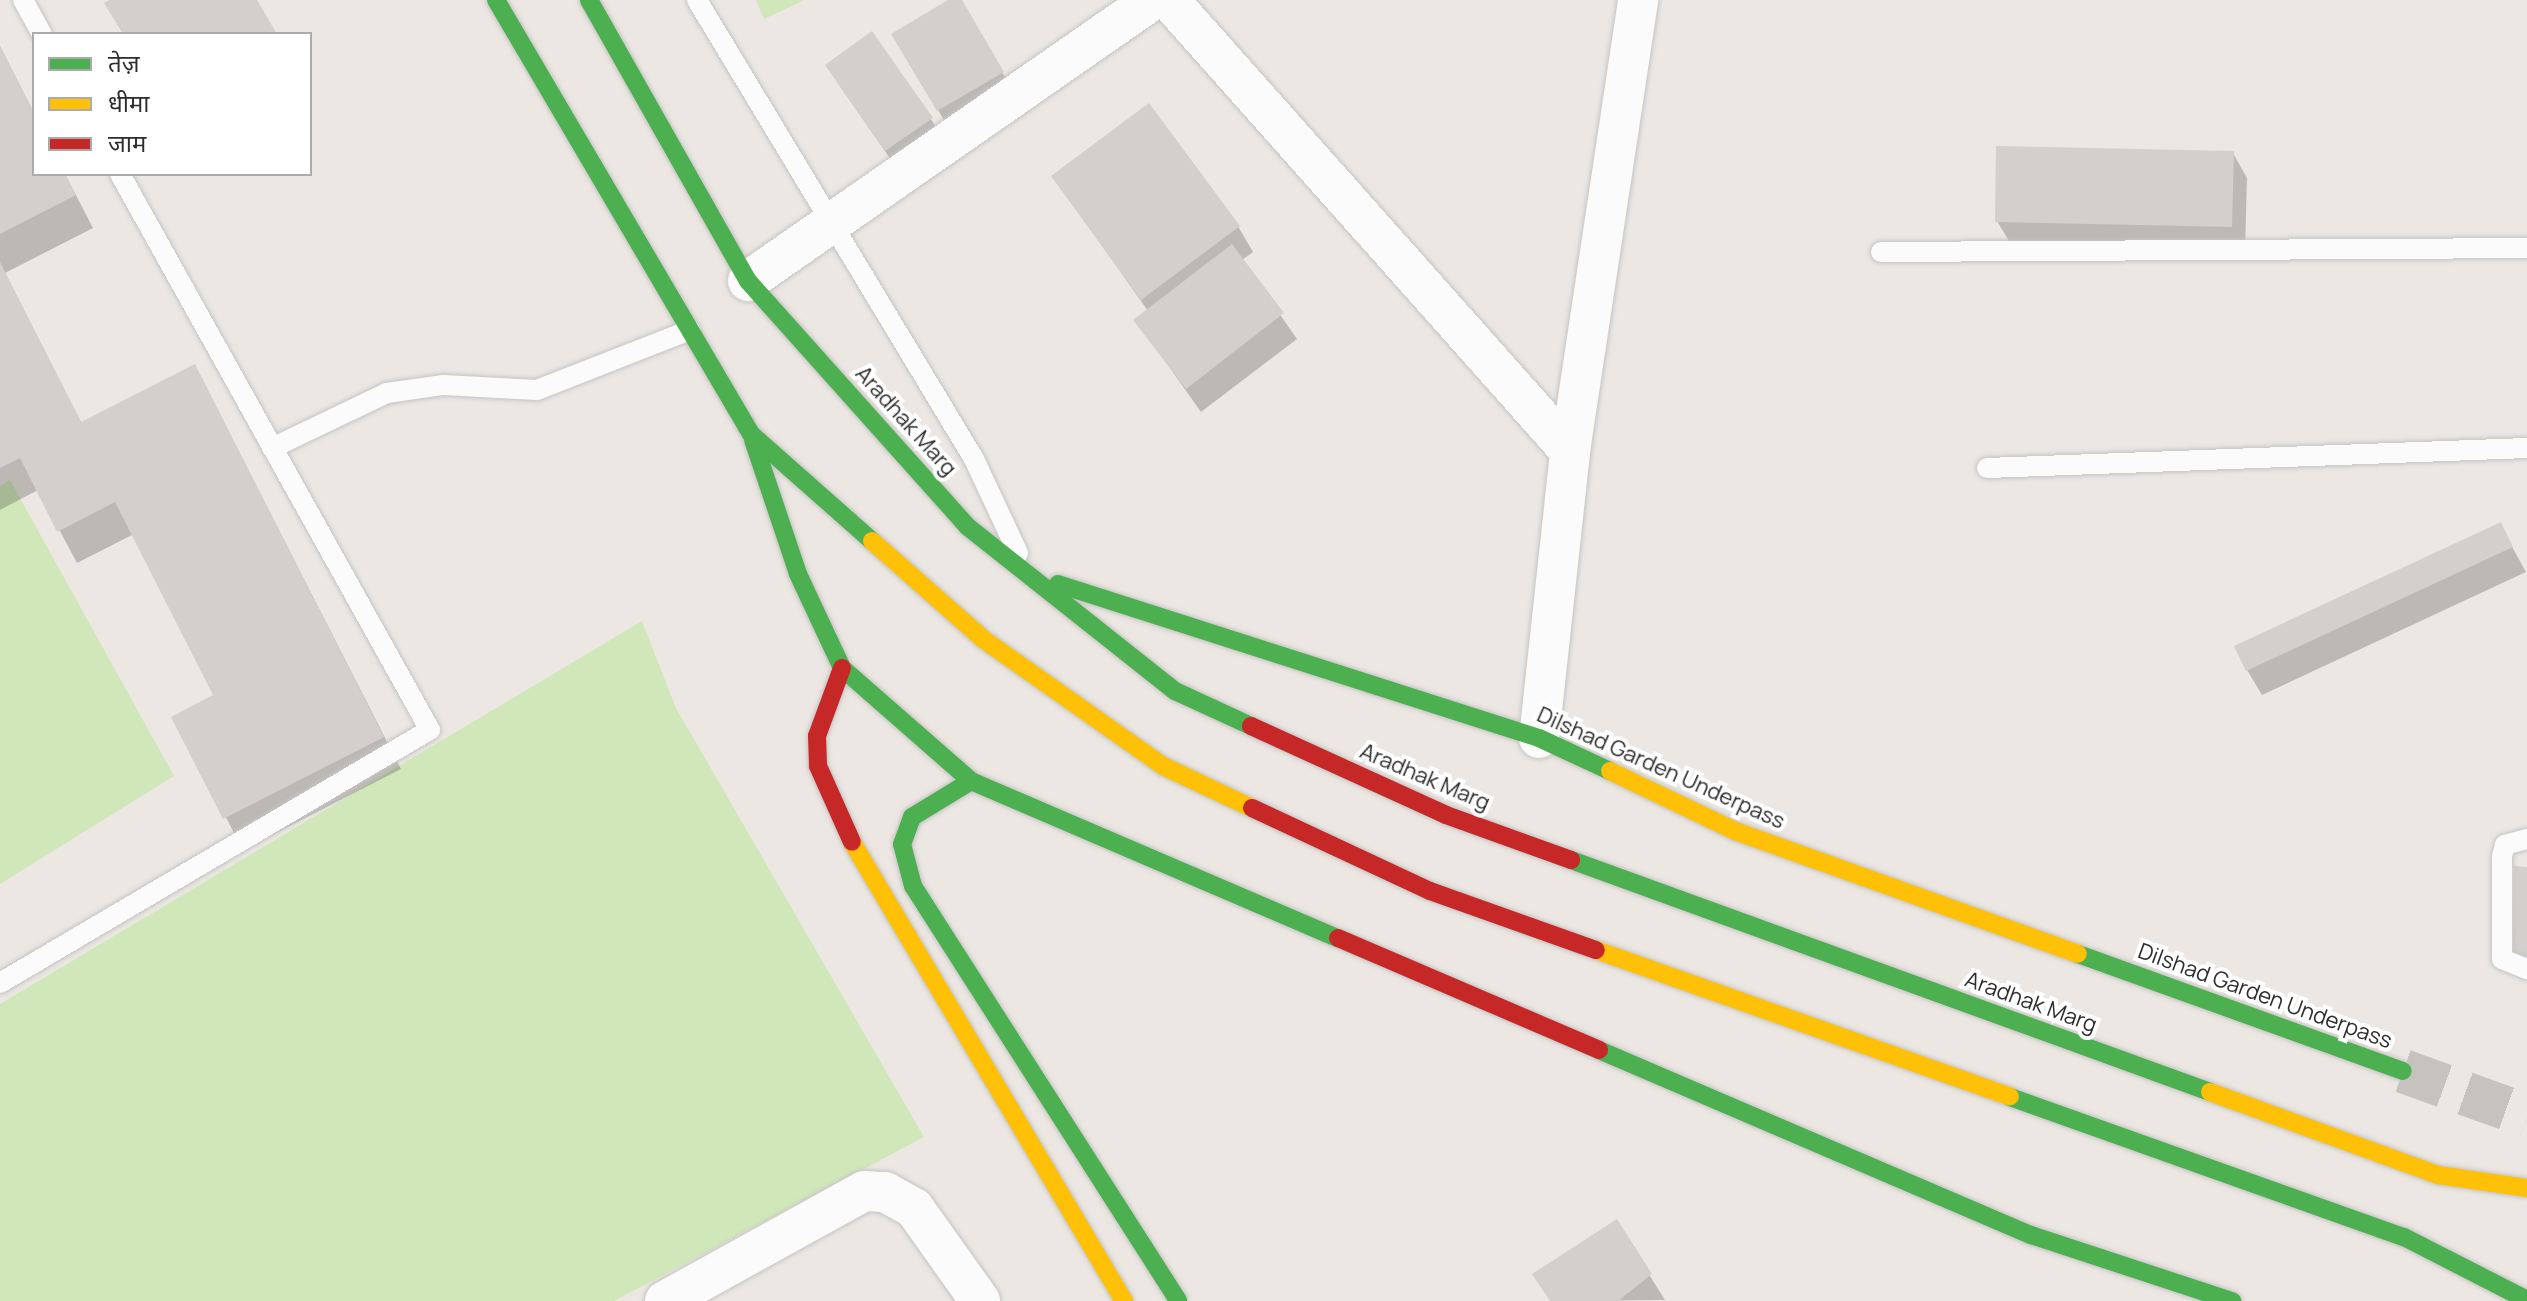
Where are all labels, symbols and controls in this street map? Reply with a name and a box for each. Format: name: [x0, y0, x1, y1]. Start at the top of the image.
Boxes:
legend: [32, 32, 312, 176]
text: तेज़: [108, 46, 140, 79]
text: धीमा: [108, 86, 150, 119]
text: जाम: [108, 126, 146, 159]
street label: Aradhak Marg: [850, 361, 962, 481]
street label: Dilshad Garden Underpass: [1533, 701, 1789, 835]
street label: Aradhak Marg: [1356, 738, 1494, 816]
street label: Dilshad Garden Underpass: [2134, 938, 2396, 1054]
street label: Aradhak Marg: [1961, 966, 2101, 1038]

